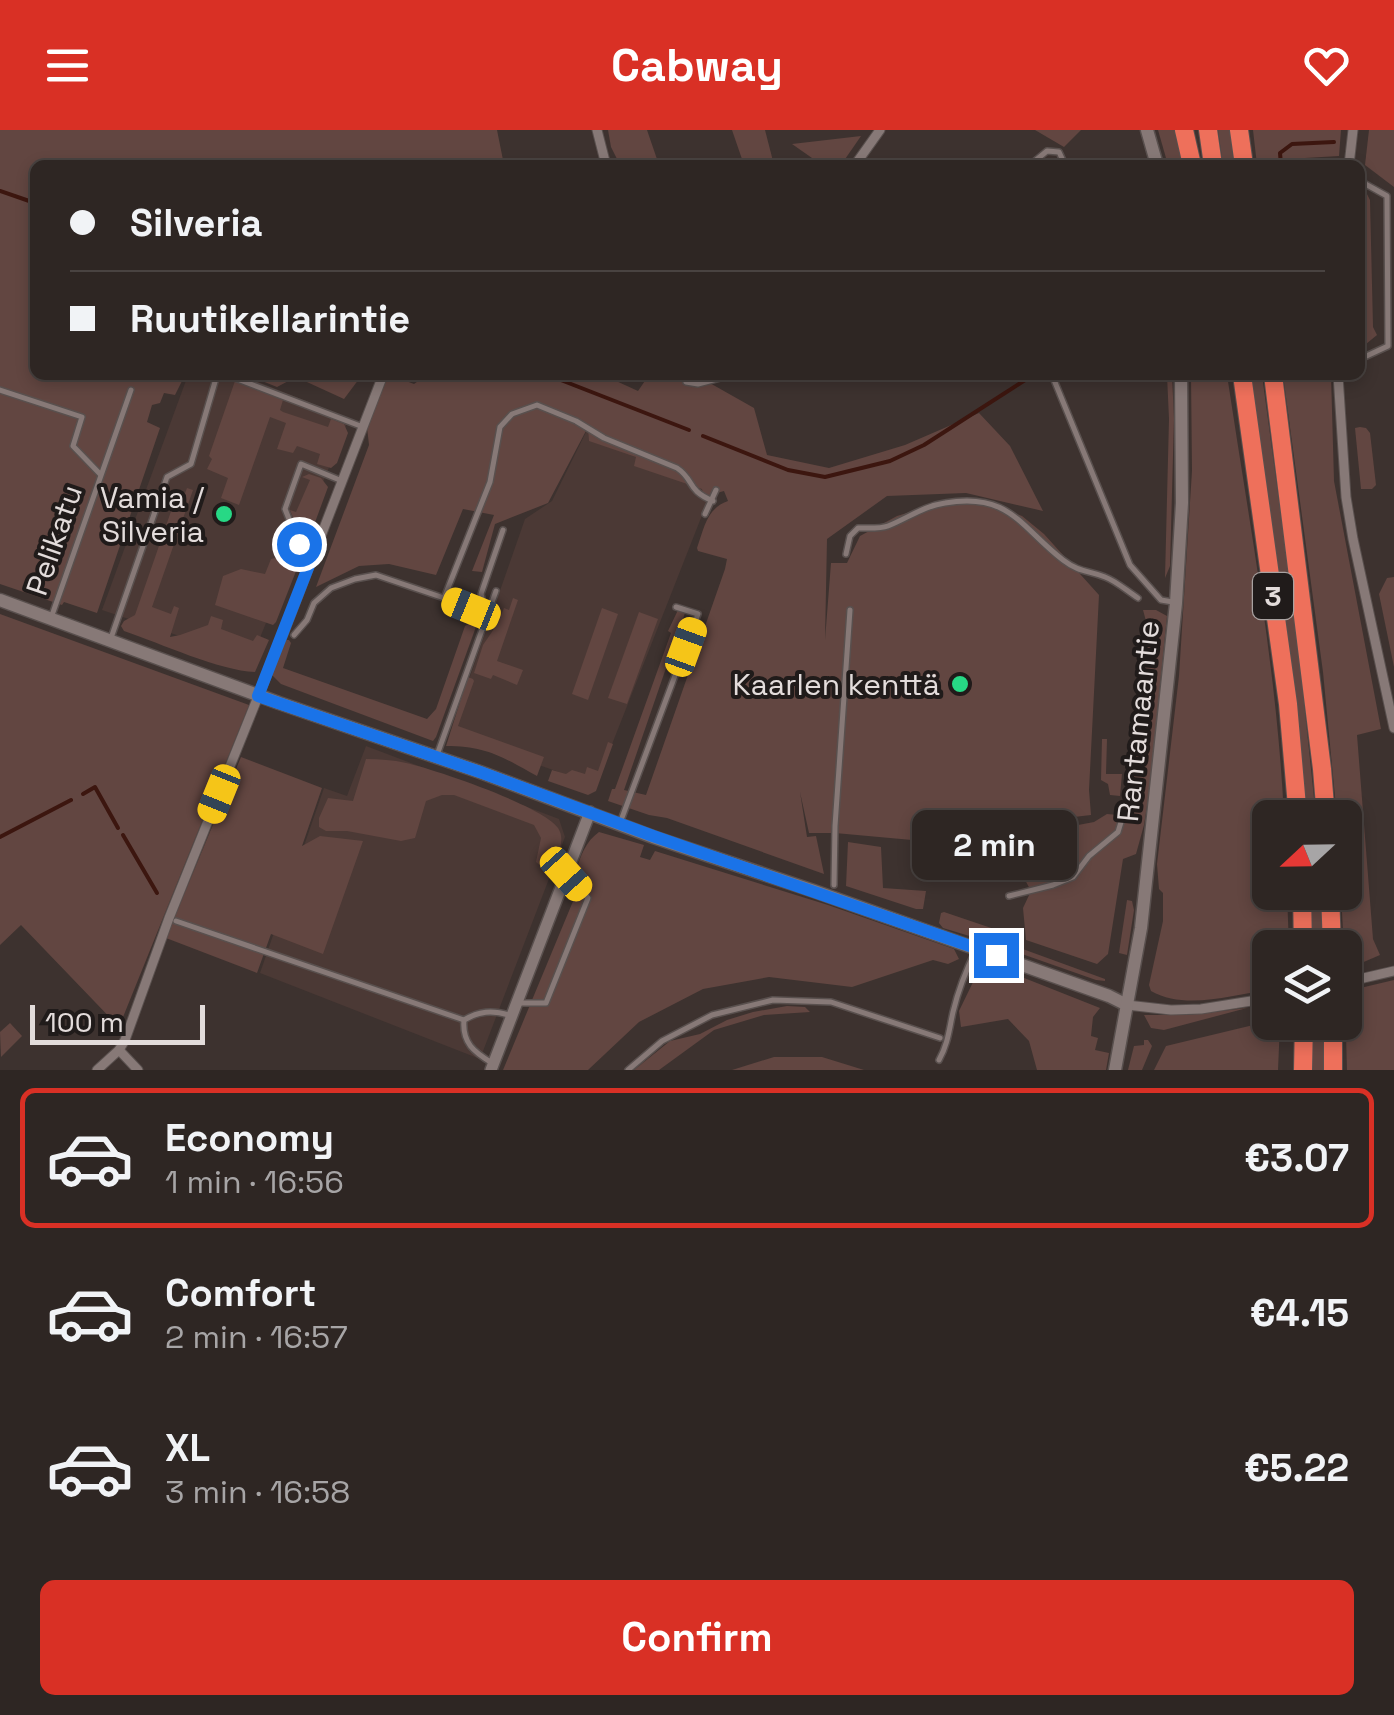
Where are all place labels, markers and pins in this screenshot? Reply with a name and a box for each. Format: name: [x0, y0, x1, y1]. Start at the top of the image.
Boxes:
place label: Vamia / Silveria: [100, 478, 205, 551]
marker: Vamia / Silveria: [213, 503, 235, 525]
place label: Kaarlen kenttä: [732, 665, 940, 704]
marker: Kaarlen kenttä: [949, 673, 971, 695]

